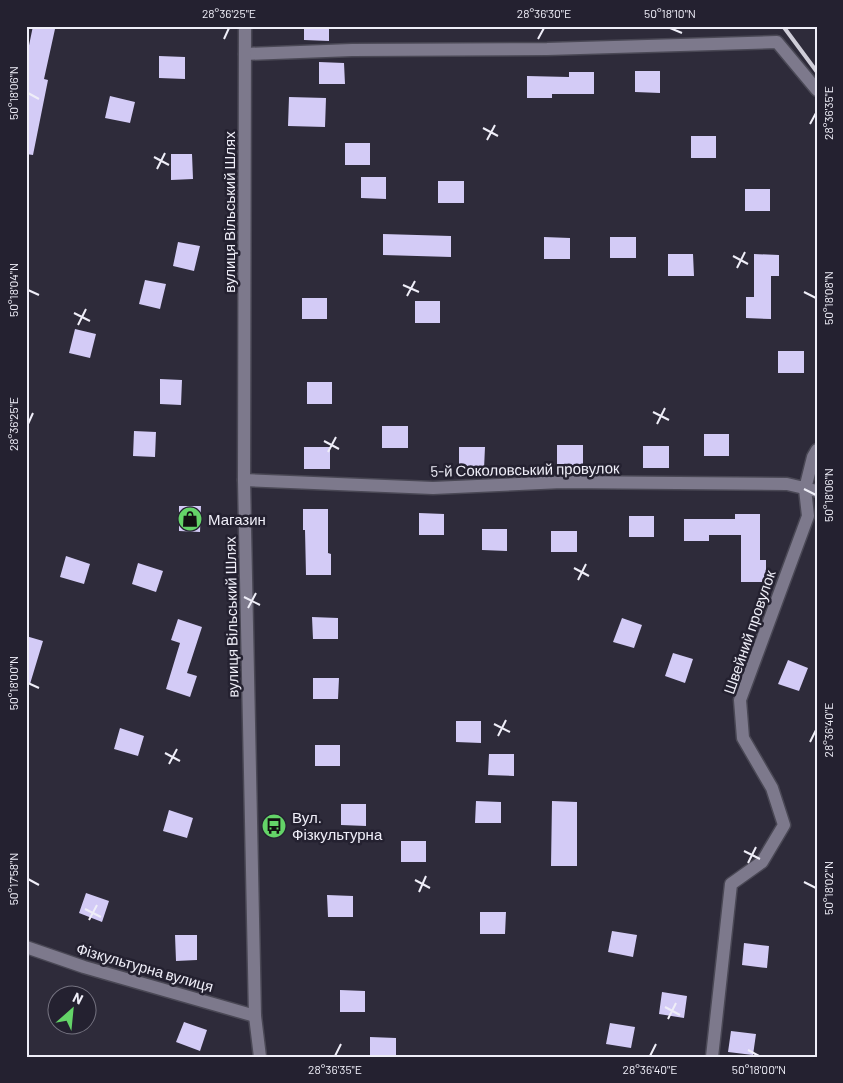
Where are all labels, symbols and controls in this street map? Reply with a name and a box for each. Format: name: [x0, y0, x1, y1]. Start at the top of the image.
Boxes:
text: 28°36'25"E: [202, 6, 256, 20]
text: 28°36'30"E: [517, 6, 571, 20]
text: 50°18'10"N: [644, 6, 696, 20]
text: 50°18'06"N: [6, 66, 20, 120]
text: 28°36'35"E: [821, 86, 835, 140]
street label: вулиця Вільський Шлях: [220, 131, 238, 293]
text: 50°18'04"N: [6, 263, 20, 317]
text: 50°18'08"N: [821, 271, 835, 325]
text: 28°36'25"E: [6, 397, 20, 451]
street label: 5-й Соколовський провулок: [430, 458, 620, 480]
text: 50°18'06"N: [821, 468, 835, 522]
shop icon: Магазин: [177, 506, 203, 532]
place label: Магазин: [208, 510, 266, 528]
street label: вулиця Вільський Шлях: [221, 536, 241, 698]
street label: Швейний провулок: [719, 567, 779, 696]
text: 50°18'00"N: [6, 656, 20, 710]
text: 28°36'40"E: [821, 703, 835, 757]
place label: Вул. Фізкультурна: [292, 808, 383, 843]
bus stop icon: Вул. Фізкультурна: [261, 813, 287, 839]
text: 50°17'58"N: [6, 853, 20, 905]
text: 50°18'02"N: [821, 861, 835, 915]
street label: Фізкультурна вулиця: [74, 939, 216, 995]
north arrow: [48, 986, 98, 1036]
text: N: [70, 988, 86, 1008]
text: 28°36'35"E: [308, 1062, 362, 1076]
text: 28°36'40"E: [623, 1062, 677, 1076]
text: 50°18'00"N: [732, 1062, 786, 1076]

